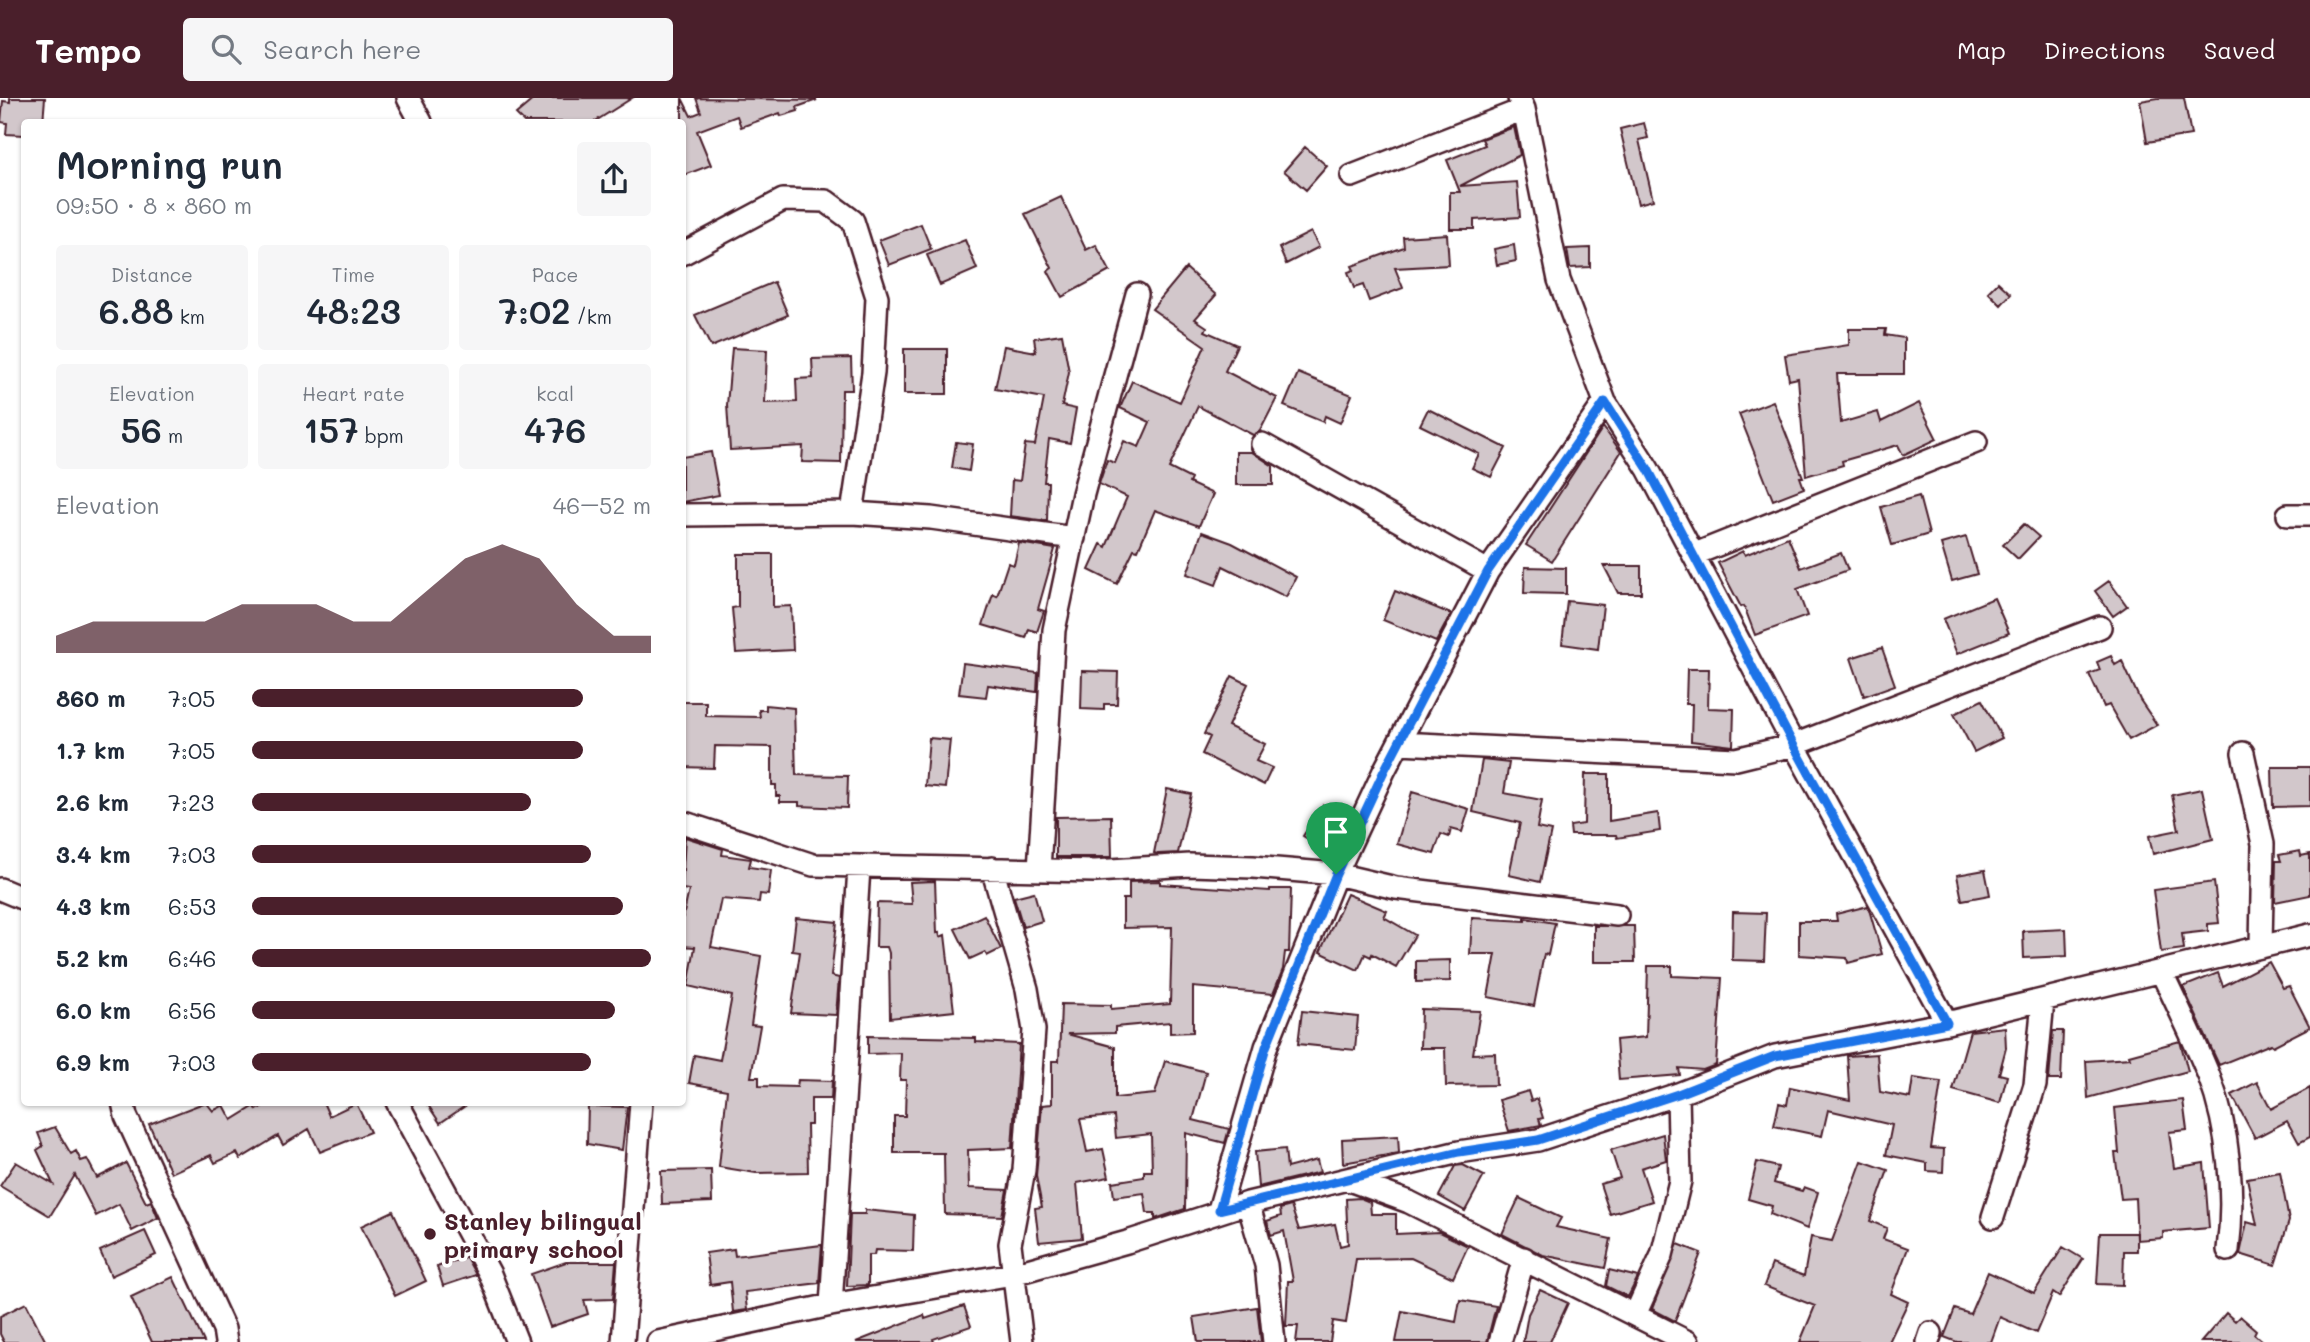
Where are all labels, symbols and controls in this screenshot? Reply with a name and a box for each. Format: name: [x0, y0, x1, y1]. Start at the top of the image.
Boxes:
search box: [183, 18, 673, 81]
text: Tempo: [35, 28, 141, 71]
icon: search: [207, 30, 245, 68]
text: Search here: [263, 32, 421, 66]
text: Map: [1957, 34, 2006, 65]
text: Directions: [2044, 34, 2166, 65]
text: Saved: [2204, 34, 2275, 65]
text: Morning run: [56, 139, 283, 189]
button: share: [577, 142, 651, 216]
text: 09:50 · 8 × 860 m: [56, 190, 252, 220]
text: Distance: [111, 262, 193, 287]
text: Time: [332, 262, 375, 287]
text: Pace: [532, 262, 578, 287]
text: 6.88: [99, 287, 174, 333]
text: 48:23: [306, 287, 401, 333]
text: 7:02: [498, 287, 571, 333]
text: km: [174, 304, 205, 329]
text: /km: [571, 304, 612, 329]
text: Elevation: [109, 381, 194, 406]
text: Heart rate: [302, 381, 405, 406]
text: kcal: [536, 381, 574, 406]
text: 56: [120, 406, 162, 452]
text: 157: [303, 406, 359, 452]
text: 476: [524, 406, 586, 452]
text: m: [162, 423, 183, 448]
text: bpm: [359, 423, 404, 448]
text: Elevation: [56, 490, 159, 520]
text: 46–52 m: [553, 490, 651, 520]
text: 860 m: [56, 683, 126, 713]
text: 7:05: [168, 683, 216, 713]
text: 1.7 km: [56, 735, 125, 765]
text: 7:05: [168, 735, 216, 765]
text: 2.6 km: [56, 787, 129, 817]
text: 7:23: [168, 787, 214, 817]
pin: [1306, 802, 1366, 874]
icon: arrive: [1317, 813, 1355, 851]
text: 3.4 km: [56, 839, 130, 869]
text: 7:03: [168, 839, 216, 869]
text: 4.3 km: [56, 891, 130, 921]
text: 6:53: [168, 891, 216, 921]
text: 5.2 km: [56, 943, 128, 973]
text: 6:46: [168, 943, 216, 973]
text: 6.0 km: [56, 995, 131, 1025]
text: 6:56: [168, 995, 216, 1025]
text: 6.9 km: [56, 1047, 130, 1077]
text: 7:03: [168, 1047, 216, 1077]
place label: Stanley bilingual primary school: [444, 1205, 642, 1264]
marker: Stanley bilingual primary school: [422, 1226, 438, 1242]

